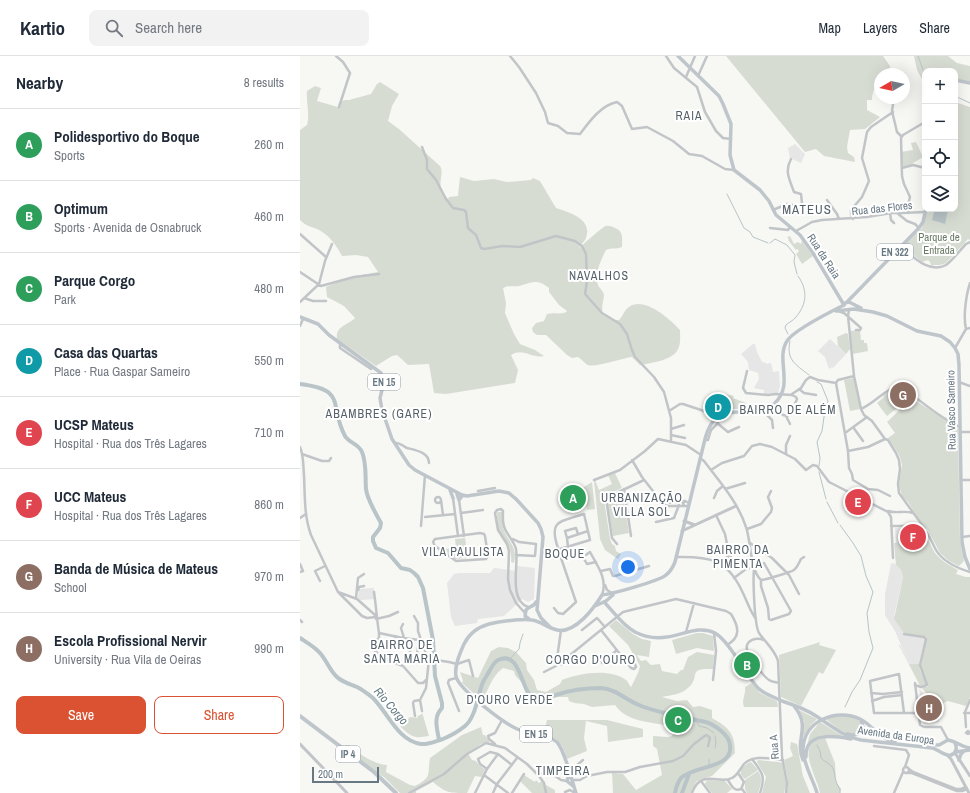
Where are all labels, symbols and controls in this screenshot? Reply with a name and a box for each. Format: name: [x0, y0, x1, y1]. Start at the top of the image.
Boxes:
search box: [89, 10, 369, 46]
text: Kartio: [20, 15, 65, 41]
icon: search: [103, 17, 125, 39]
text: Search here: [135, 17, 202, 38]
text: Map: [819, 19, 841, 37]
text: Layers: [863, 19, 897, 37]
text: Share: [919, 19, 950, 37]
north arrow: [874, 68, 910, 104]
map controls: [922, 68, 958, 212]
button: +: [922, 68, 958, 104]
text: Nearby: [16, 71, 63, 94]
text: 8 results: [244, 74, 284, 91]
button: −: [922, 104, 958, 140]
district label: RAIA: [676, 108, 702, 124]
text: Polidesportivo do Boque: [54, 126, 200, 147]
text: A: [25, 136, 33, 153]
text: 260 m: [254, 136, 284, 153]
button: locate: [922, 140, 958, 176]
text: Sports: [54, 147, 85, 164]
button: layers: [922, 176, 958, 212]
text: Optimum: [54, 198, 108, 219]
street label: Rua das Flores: [851, 198, 914, 218]
district label: MATEUS: [782, 201, 832, 218]
text: B: [25, 208, 33, 225]
text: 460 m: [254, 208, 284, 225]
text: Sports · Avenida de Osnabruck: [54, 219, 201, 236]
park label: Parque de Entrada: [918, 230, 960, 257]
street label: Rua da Raia: [804, 231, 844, 281]
road number: EN 322: [877, 244, 913, 260]
district label: NAVALHOS: [569, 268, 629, 284]
text: Parque Corgo: [54, 270, 135, 291]
text: C: [25, 280, 33, 297]
text: 480 m: [254, 280, 284, 297]
text: Park: [54, 291, 76, 308]
text: Casa das Quartas: [54, 342, 158, 363]
text: D: [25, 352, 33, 369]
text: 550 m: [254, 352, 284, 369]
text: Place · Rua Gaspar Sameiro: [54, 363, 190, 380]
street label: Rua Vasco Sameiro: [943, 370, 959, 450]
road number: EN 15: [368, 374, 400, 390]
pin: G: [890, 380, 916, 410]
pin: D: [705, 392, 731, 422]
district label: BAIRRO DE ALÉM: [739, 402, 837, 418]
district label: ABAMBRES (GARE): [325, 406, 432, 422]
text: UCSP Mateus: [54, 414, 134, 435]
text: E: [25, 424, 33, 441]
text: 710 m: [254, 424, 284, 441]
text: Hospital · Rua dos Três Lagares: [54, 435, 207, 452]
pin: A: [560, 483, 586, 513]
text: UCC Mateus: [54, 486, 126, 507]
pin: E: [845, 487, 871, 517]
district label: URBANIZAÇÃO VILLA SOL: [601, 490, 683, 520]
text: F: [26, 496, 32, 513]
text: 860 m: [254, 496, 284, 513]
text: Hospital · Rua dos Três Lagares: [54, 507, 207, 524]
pin: F: [900, 522, 926, 552]
district label: BAIRRO DA PIMENTA: [706, 542, 770, 572]
district label: VILA PAULISTA: [422, 544, 504, 560]
district label: BOQUE: [545, 546, 585, 562]
your location: [618, 557, 638, 577]
text: Banda de Música de Mateus: [54, 558, 218, 579]
text: G: [25, 568, 33, 585]
text: 970 m: [254, 568, 284, 585]
text: School: [54, 579, 87, 596]
text: Escola Profissional Nervir: [54, 630, 206, 651]
district label: BAIRRO DE SANTA MARIA: [364, 637, 440, 667]
text: H: [25, 640, 33, 657]
text: 990 m: [254, 640, 284, 657]
pin: B: [734, 650, 760, 680]
text: University · Rua Vila de Oeiras: [54, 651, 201, 668]
district label: CORGO D'OURO: [546, 652, 636, 668]
water label: Rio Corgo: [370, 684, 412, 729]
district label: D'OURO VERDE: [466, 692, 554, 708]
pin: H: [916, 693, 942, 723]
button: Save: [16, 696, 146, 734]
button: Share: [154, 696, 284, 734]
pin: C: [665, 705, 691, 735]
street label: Avenida da Europa: [856, 723, 935, 747]
road number: EN 15: [520, 726, 552, 742]
street label: Rua A: [766, 733, 782, 760]
road number: IP 4: [336, 746, 360, 762]
district label: TIMPEIRA: [536, 763, 590, 779]
scale bar: [312, 765, 379, 784]
text: 200 m: [318, 767, 343, 781]

